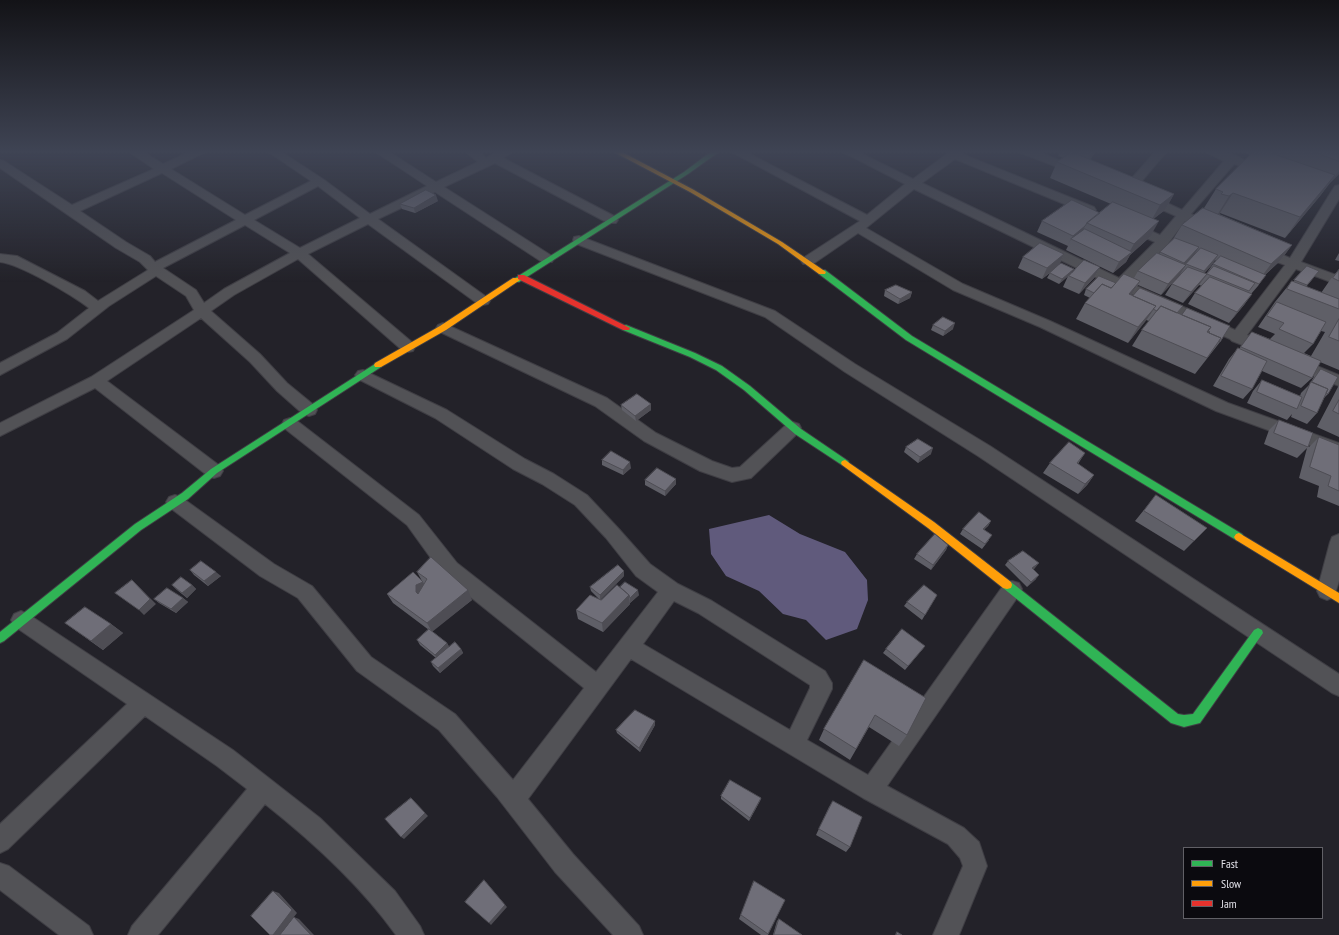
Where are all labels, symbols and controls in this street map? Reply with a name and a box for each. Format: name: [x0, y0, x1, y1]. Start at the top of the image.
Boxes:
legend: [1183, 847, 1323, 919]
text: Fast: [1221, 856, 1238, 871]
text: Slow: [1221, 876, 1241, 891]
text: Jam: [1221, 896, 1237, 911]

